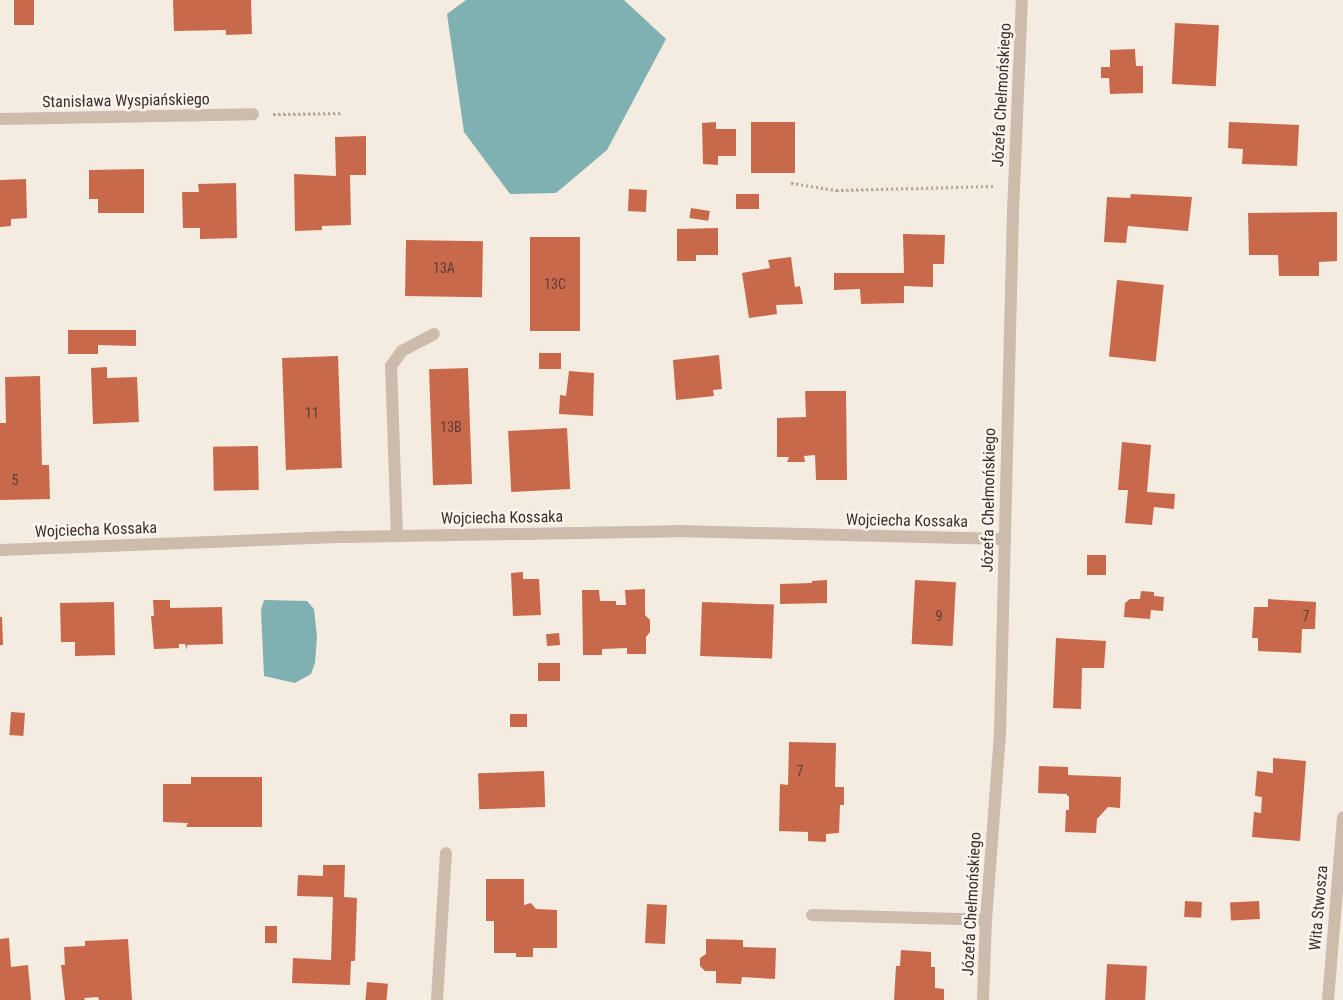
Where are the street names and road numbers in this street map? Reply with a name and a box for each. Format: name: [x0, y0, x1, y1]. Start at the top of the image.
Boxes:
street label: Józefa Chełmońskiego: [989, 23, 1015, 167]
street label: Stanisława Wyspiańskiego: [42, 90, 210, 112]
street label: Józefa Chełmońskiego: [978, 428, 1000, 572]
street label: Wojciecha Kossaka: [441, 507, 563, 529]
street label: Wojciecha Kossaka: [846, 510, 968, 532]
street label: Wojciecha Kossaka: [35, 518, 157, 542]
street label: Józefa Chełmońskiego: [959, 832, 985, 976]
street label: Wita Stwosza: [1306, 865, 1332, 951]

